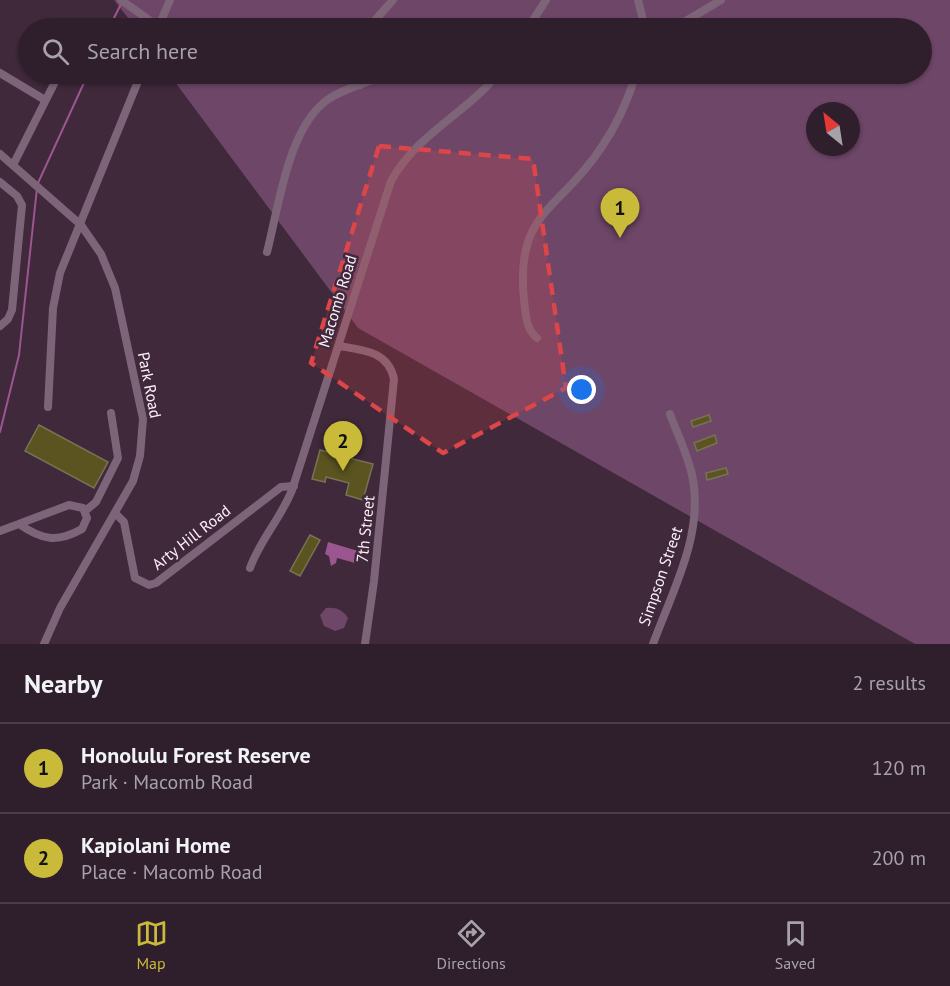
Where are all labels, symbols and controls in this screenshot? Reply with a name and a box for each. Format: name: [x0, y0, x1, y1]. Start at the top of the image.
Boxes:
search box: [18, 18, 932, 84]
icon: search: [39, 35, 72, 68]
text: Search here: [87, 37, 198, 65]
north arrow: [806, 102, 860, 156]
pin: 1: [600, 188, 640, 238]
street label: Macomb Road: [313, 252, 361, 350]
street label: Park Road: [134, 350, 166, 420]
your location: [567, 375, 596, 404]
pin: 2: [324, 422, 362, 471]
street label: 7th Street: [352, 494, 379, 564]
street label: Arty Hill Road: [148, 500, 234, 574]
street label: Simpson Street: [634, 523, 687, 628]
text: Nearby: [24, 667, 102, 700]
text: 2 results: [853, 670, 926, 696]
text: Honolulu Forest Reserve: [81, 741, 311, 769]
text: 1: [38, 755, 49, 781]
text: 120 m: [872, 755, 926, 781]
text: Park · Macomb Road: [81, 769, 253, 795]
text: Kapiolani Home: [81, 831, 231, 859]
text: 2: [38, 845, 49, 871]
text: 200 m: [872, 845, 926, 871]
text: Place · Macomb Road: [81, 859, 262, 885]
tab: Map: [135, 917, 168, 973]
tab: Directions: [437, 917, 506, 973]
tab: Saved: [775, 917, 815, 973]

